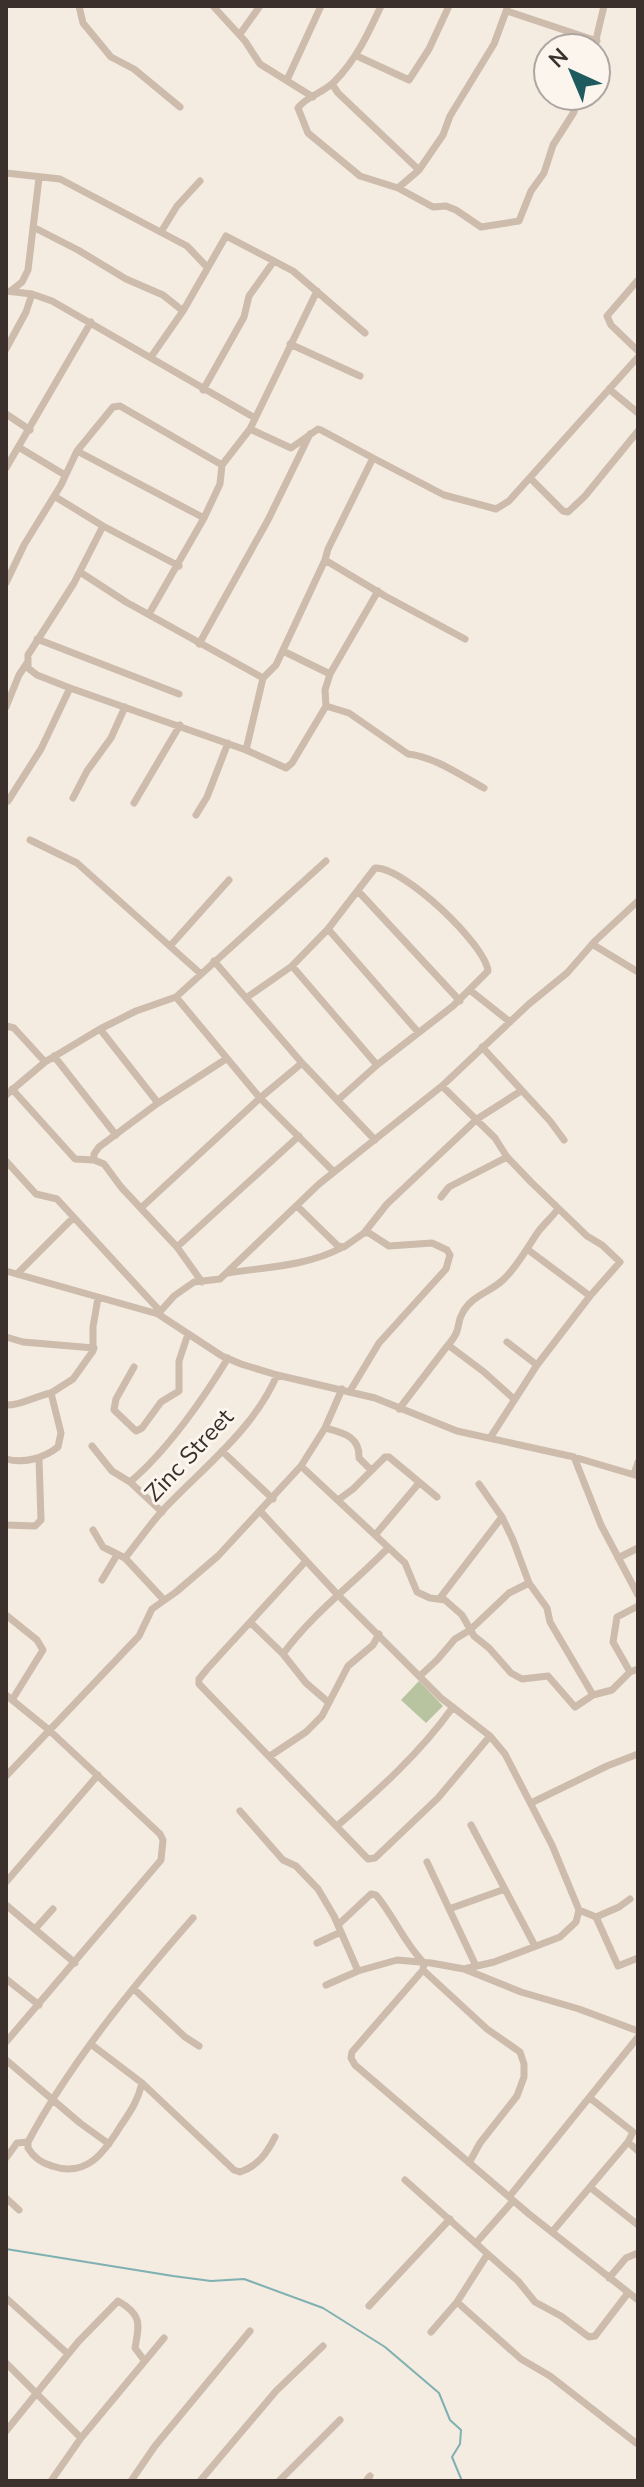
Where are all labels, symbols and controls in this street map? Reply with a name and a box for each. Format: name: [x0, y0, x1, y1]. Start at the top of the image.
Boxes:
north arrow: [532, 32, 612, 112]
text: N: [542, 42, 575, 75]
street label: Zinc Street: [138, 1401, 241, 1508]

